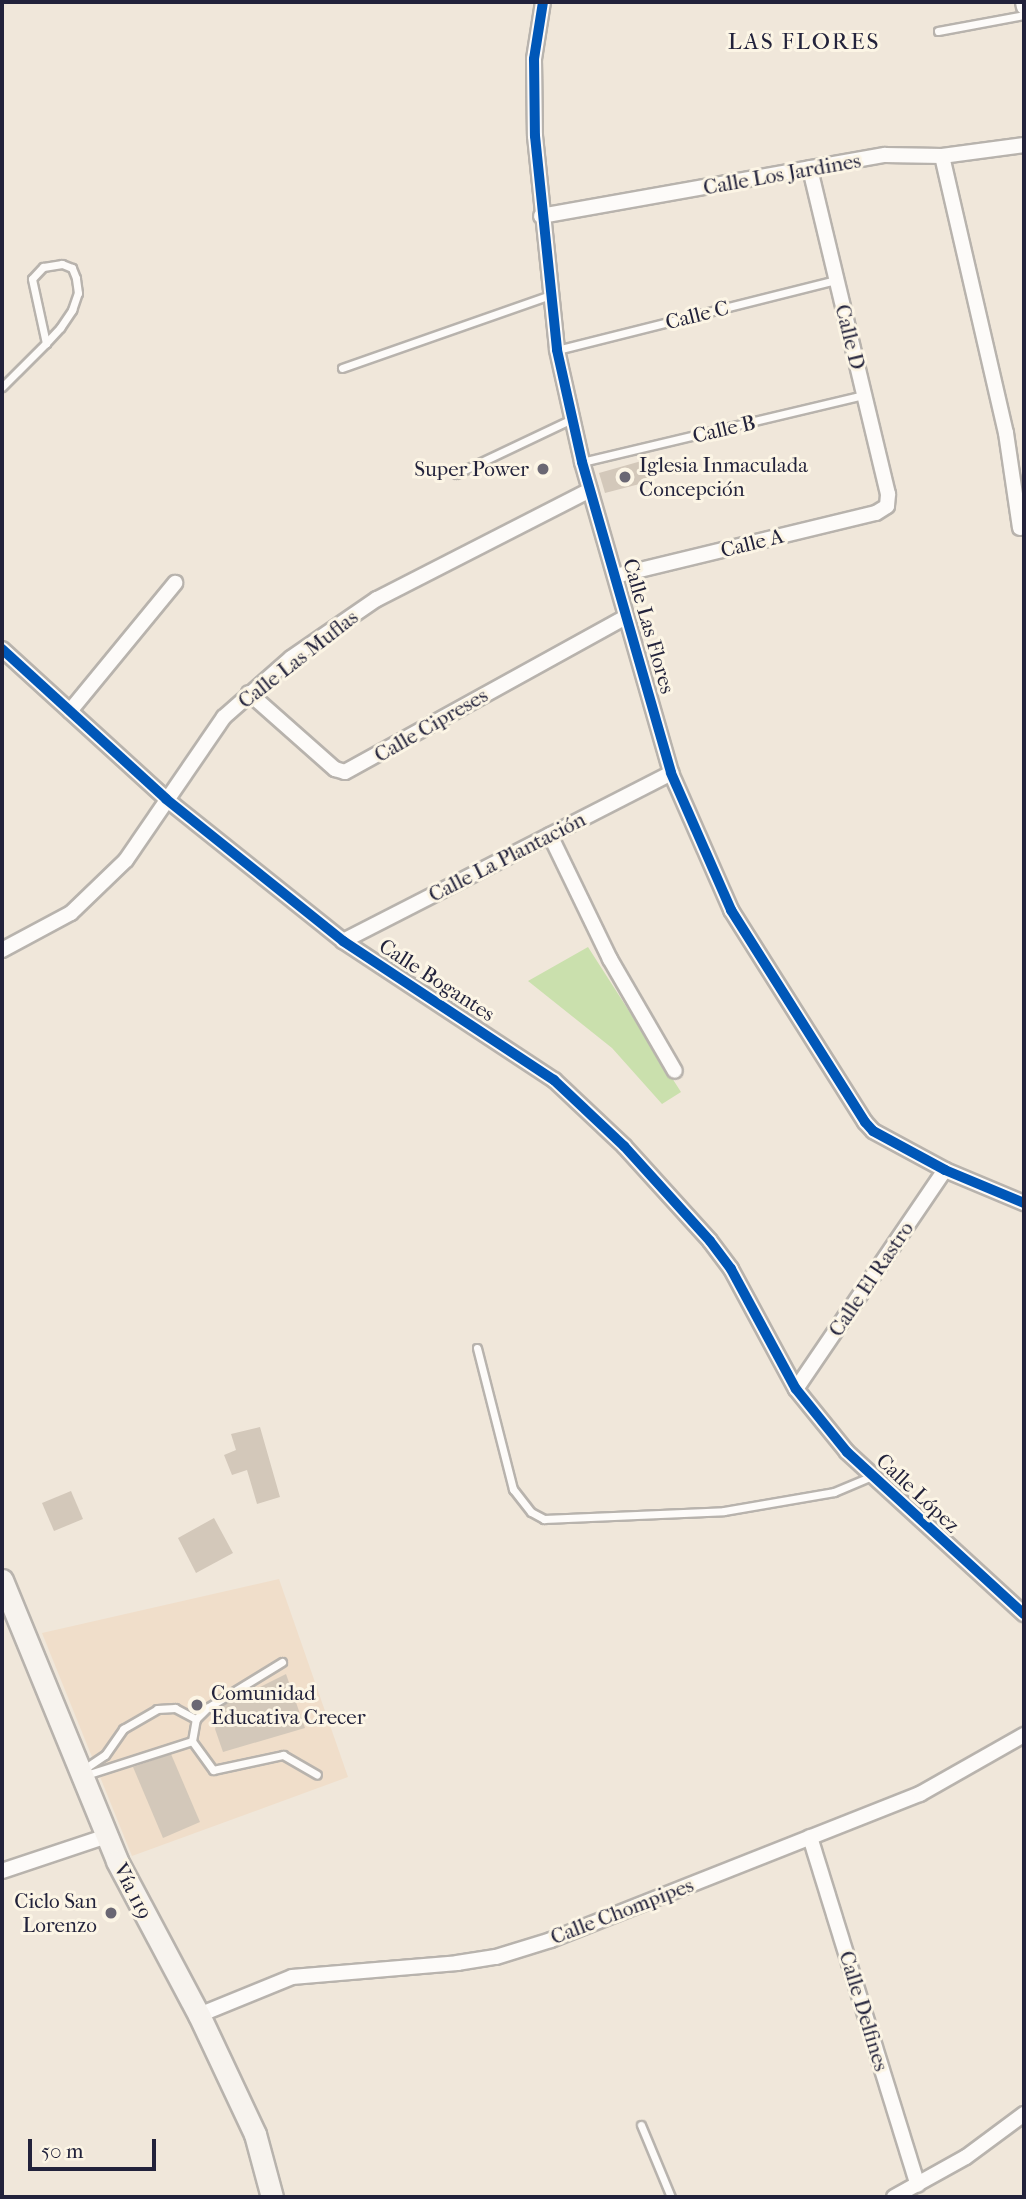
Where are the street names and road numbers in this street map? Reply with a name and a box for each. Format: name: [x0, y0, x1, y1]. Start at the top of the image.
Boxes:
street label: Calle Los Jardines: [701, 148, 863, 200]
street label: Calle C: [663, 295, 731, 335]
street label: Calle D: [830, 302, 870, 372]
street label: Calle B: [690, 410, 758, 448]
street label: Calle A: [718, 523, 786, 563]
street label: Calle Las Flores: [618, 556, 680, 696]
street label: Calle Las Muflas: [233, 604, 363, 714]
street label: Calle Cipreses: [370, 682, 492, 768]
street label: Calle La Plantación: [424, 807, 590, 907]
street label: Calle Bogantes: [374, 933, 500, 1027]
street label: Calle El Rastro: [823, 1217, 919, 1341]
street label: Calle López: [871, 1448, 965, 1538]
street label: Vía 119: [108, 1859, 158, 1923]
street label: Calle Chompipes: [547, 1872, 697, 1950]
street label: Calle Delfines: [834, 1948, 894, 2074]

